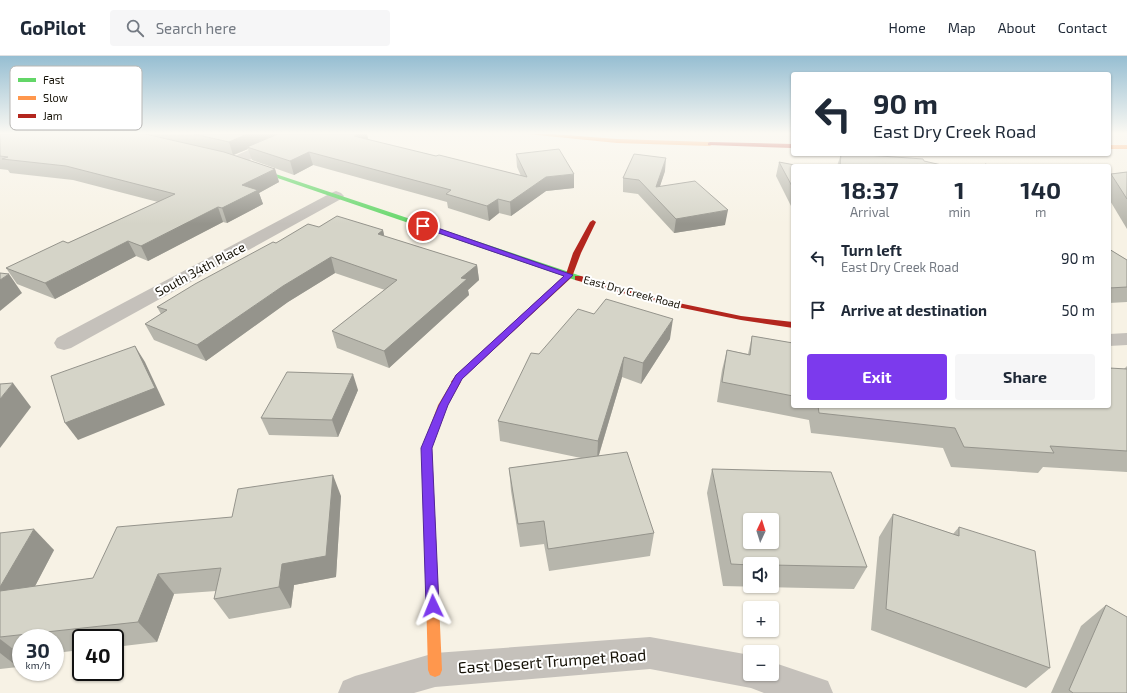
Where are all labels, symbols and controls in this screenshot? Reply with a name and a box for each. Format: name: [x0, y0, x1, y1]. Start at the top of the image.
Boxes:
search box: [110, 10, 390, 46]
text: GoPilot: [20, 16, 86, 39]
icon: search: [124, 17, 146, 39]
text: Search here: [156, 19, 236, 37]
text: Home: [889, 19, 926, 36]
text: Map: [948, 19, 976, 36]
text: About: [998, 19, 1036, 36]
text: Contact: [1058, 19, 1107, 36]
legend: [10, 66, 142, 130]
text: Fast: [43, 73, 65, 86]
text: 90 m: [873, 86, 938, 120]
icon: left: [807, 88, 859, 140]
text: Slow: [43, 91, 68, 104]
text: Jam: [43, 109, 62, 122]
text: East Dry Creek Road: [873, 120, 1036, 142]
text: 18:37: [841, 175, 899, 204]
text: 1: [954, 175, 965, 204]
text: 140: [1020, 175, 1061, 204]
text: Arrival: [850, 204, 889, 220]
text: min: [948, 204, 971, 220]
text: m: [1035, 204, 1046, 220]
pin: [406, 209, 440, 243]
icon: arrive: [412, 215, 434, 237]
street label: South 34th Place: [152, 238, 248, 300]
text: Turn left: [841, 241, 902, 259]
icon: left: [807, 247, 829, 269]
text: 90 m: [1061, 249, 1095, 267]
text: East Dry Creek Road: [841, 259, 959, 275]
street label: East Dry Creek Road: [582, 272, 682, 311]
icon: arrive: [807, 299, 829, 321]
text: Arrive at destination: [841, 301, 987, 319]
text: 50 m: [1061, 301, 1095, 319]
button: Exit: [807, 354, 947, 400]
button: Share: [955, 354, 1095, 400]
north arrow: [743, 513, 779, 549]
map controls: [743, 513, 779, 681]
button: sound: [743, 557, 779, 593]
position arrow: [412, 585, 454, 627]
button: +: [743, 601, 779, 637]
speed limit sign: 40: [72, 629, 124, 681]
text: 30: [26, 638, 50, 662]
street label: East Desert Trumpet Road: [457, 644, 647, 677]
button: −: [743, 645, 779, 681]
text: km/h: [26, 659, 50, 671]

